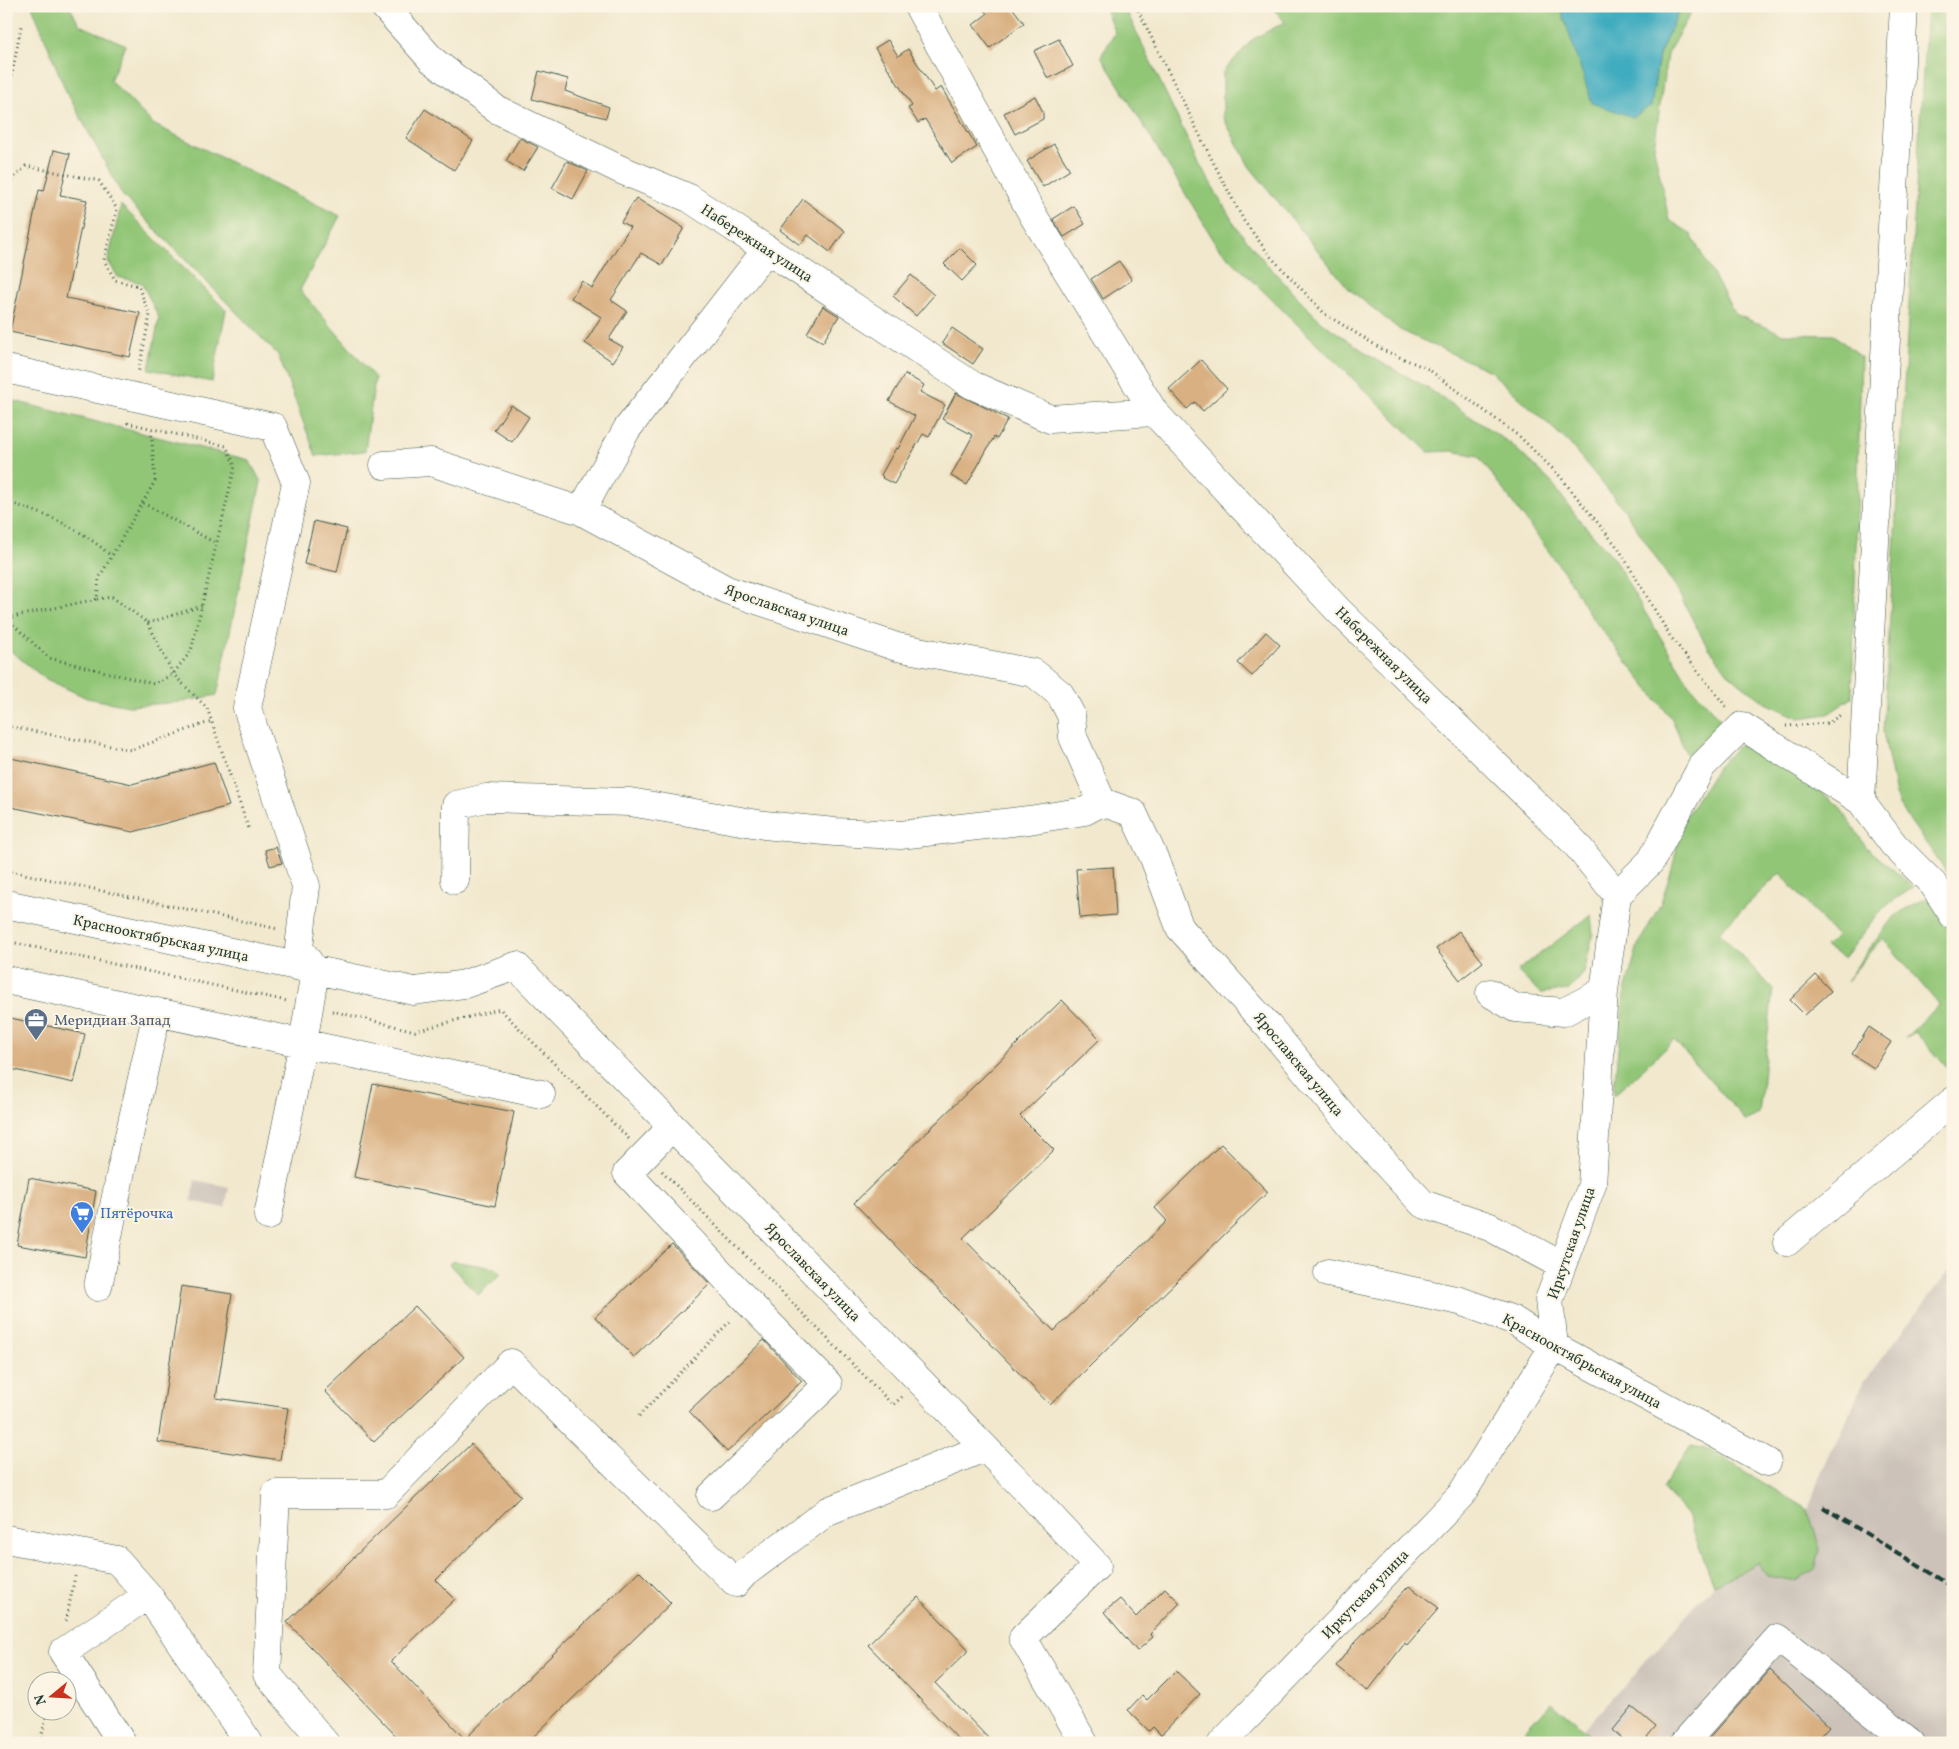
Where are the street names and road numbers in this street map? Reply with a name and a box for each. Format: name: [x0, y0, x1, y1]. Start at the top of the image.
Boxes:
street label: Набережная улица: [696, 200, 816, 289]
street label: Ярославская улица: [721, 580, 852, 643]
street label: Набережная улица: [1329, 603, 1436, 710]
street label: Краснооктябрьская улица: [71, 911, 251, 968]
street label: Ярославская улица: [1248, 1008, 1348, 1122]
street label: Иркутская улица: [1543, 1184, 1602, 1303]
street label: Ярославская улица: [759, 1219, 865, 1327]
street label: Краснооктябрьская улица: [1498, 1310, 1665, 1415]
street label: Иркутская улица: [1318, 1545, 1415, 1645]

